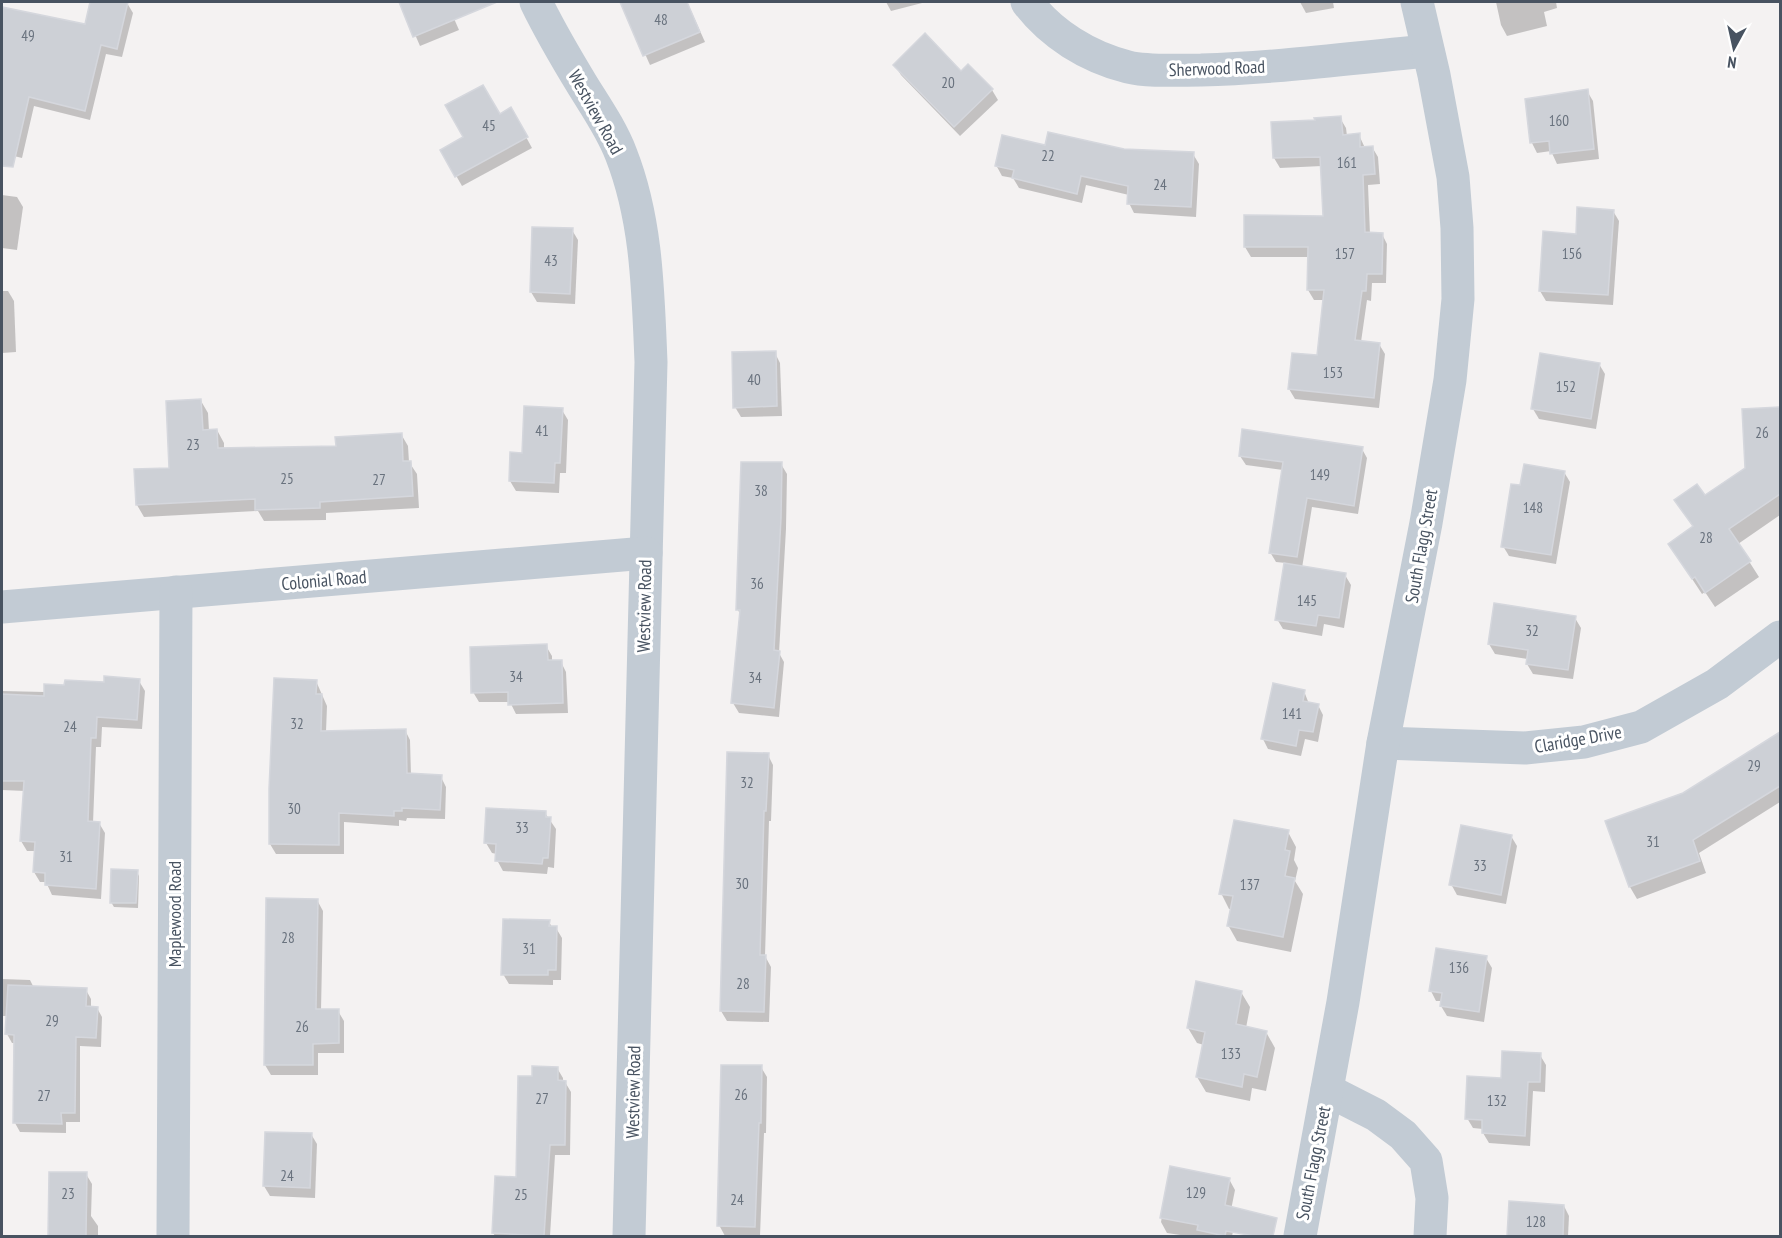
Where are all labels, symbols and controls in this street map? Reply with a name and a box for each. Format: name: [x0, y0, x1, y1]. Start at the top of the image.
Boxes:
house number: 48: [654, 10, 668, 29]
north arrow: [1704, 18, 1764, 78]
house number: 49: [21, 26, 35, 45]
text: N: [1726, 52, 1738, 73]
street label: Sherwood Road: [1168, 55, 1266, 81]
street label: Westview Road: [563, 66, 629, 158]
house number: 20: [941, 73, 955, 92]
house number: 160: [1549, 111, 1569, 130]
house number: 45: [482, 116, 496, 135]
house number: 22: [1041, 146, 1055, 165]
house number: 161: [1337, 153, 1357, 172]
house number: 24: [1153, 175, 1167, 194]
house number: 157: [1335, 244, 1355, 263]
house number: 156: [1562, 244, 1582, 263]
house number: 43: [544, 251, 558, 270]
house number: 153: [1323, 363, 1343, 382]
house number: 40: [747, 370, 761, 389]
house number: 152: [1556, 377, 1576, 396]
house number: 41: [535, 421, 549, 440]
house number: 26: [1755, 423, 1769, 442]
house number: 23: [186, 435, 200, 454]
house number: 149: [1310, 465, 1330, 484]
house number: 25: [280, 469, 294, 488]
house number: 27: [372, 470, 386, 489]
house number: 38: [754, 481, 768, 500]
street label: South Flagg Street: [1400, 487, 1442, 605]
house number: 148: [1523, 498, 1543, 517]
house number: 28: [1699, 528, 1713, 547]
street label: Westview Road: [632, 559, 656, 653]
street label: Colonial Road: [281, 565, 367, 595]
house number: 36: [750, 574, 764, 593]
house number: 145: [1297, 591, 1317, 610]
house number: 32: [1525, 621, 1539, 640]
house number: 34: [509, 667, 523, 686]
house number: 34: [748, 668, 762, 687]
house number: 141: [1282, 704, 1302, 723]
house number: 32: [290, 714, 304, 733]
house number: 24: [63, 717, 77, 736]
street label: Claridge Drive: [1533, 720, 1623, 758]
house number: 29: [1747, 756, 1761, 775]
house number: 32: [740, 773, 754, 792]
house number: 30: [287, 799, 301, 818]
house number: 33: [515, 818, 529, 837]
house number: 31: [1646, 832, 1660, 851]
house number: 31: [59, 847, 73, 866]
house number: 33: [1473, 856, 1487, 875]
street label: Maplewood Road: [163, 861, 186, 967]
house number: 30: [735, 874, 749, 893]
house number: 137: [1240, 875, 1260, 894]
house number: 28: [281, 928, 295, 947]
house number: 31: [522, 939, 536, 958]
house number: 136: [1449, 958, 1469, 977]
house number: 28: [736, 974, 750, 993]
house number: 29: [45, 1011, 59, 1030]
house number: 26: [295, 1017, 309, 1036]
house number: 133: [1221, 1044, 1241, 1063]
street label: Westview Road: [621, 1045, 645, 1139]
house number: 26: [734, 1085, 748, 1104]
house number: 27: [37, 1086, 51, 1105]
house number: 27: [535, 1089, 549, 1108]
house number: 132: [1487, 1091, 1507, 1110]
street label: South Flagg Street: [1291, 1104, 1335, 1222]
house number: 24: [280, 1166, 294, 1185]
house number: 129: [1186, 1183, 1206, 1202]
house number: 23: [61, 1184, 75, 1203]
house number: 25: [514, 1185, 528, 1204]
house number: 24: [730, 1190, 744, 1209]
house number: 128: [1526, 1212, 1546, 1231]

